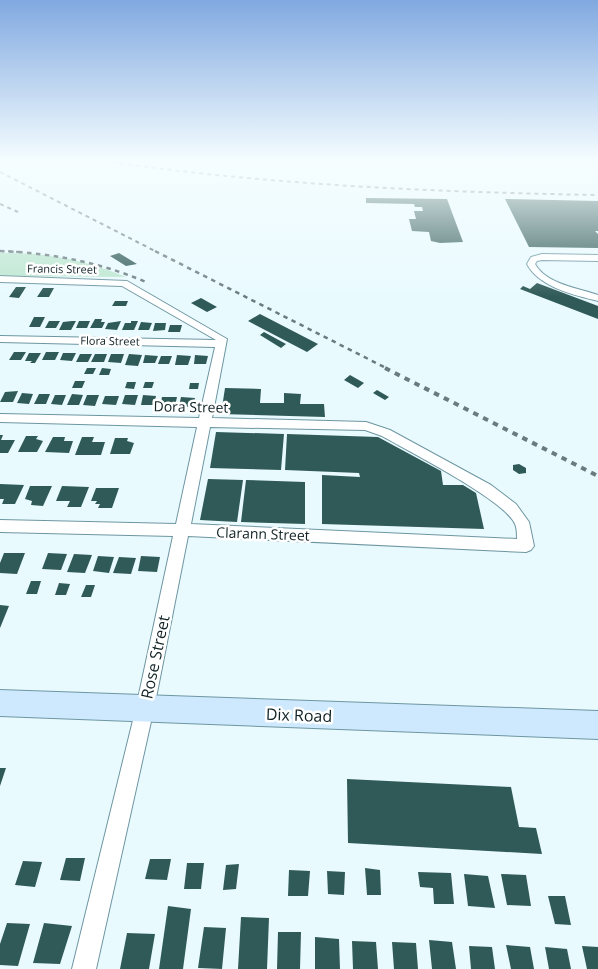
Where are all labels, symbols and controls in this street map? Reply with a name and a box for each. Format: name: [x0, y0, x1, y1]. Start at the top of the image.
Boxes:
street label: Francis Street: [27, 260, 97, 277]
street label: Flora Street: [80, 332, 140, 349]
street label: Dora Street: [153, 396, 229, 417]
street label: Clarann Street: [216, 522, 310, 545]
street label: Rose Street: [135, 613, 175, 701]
street label: Dix Road: [265, 703, 333, 727]

